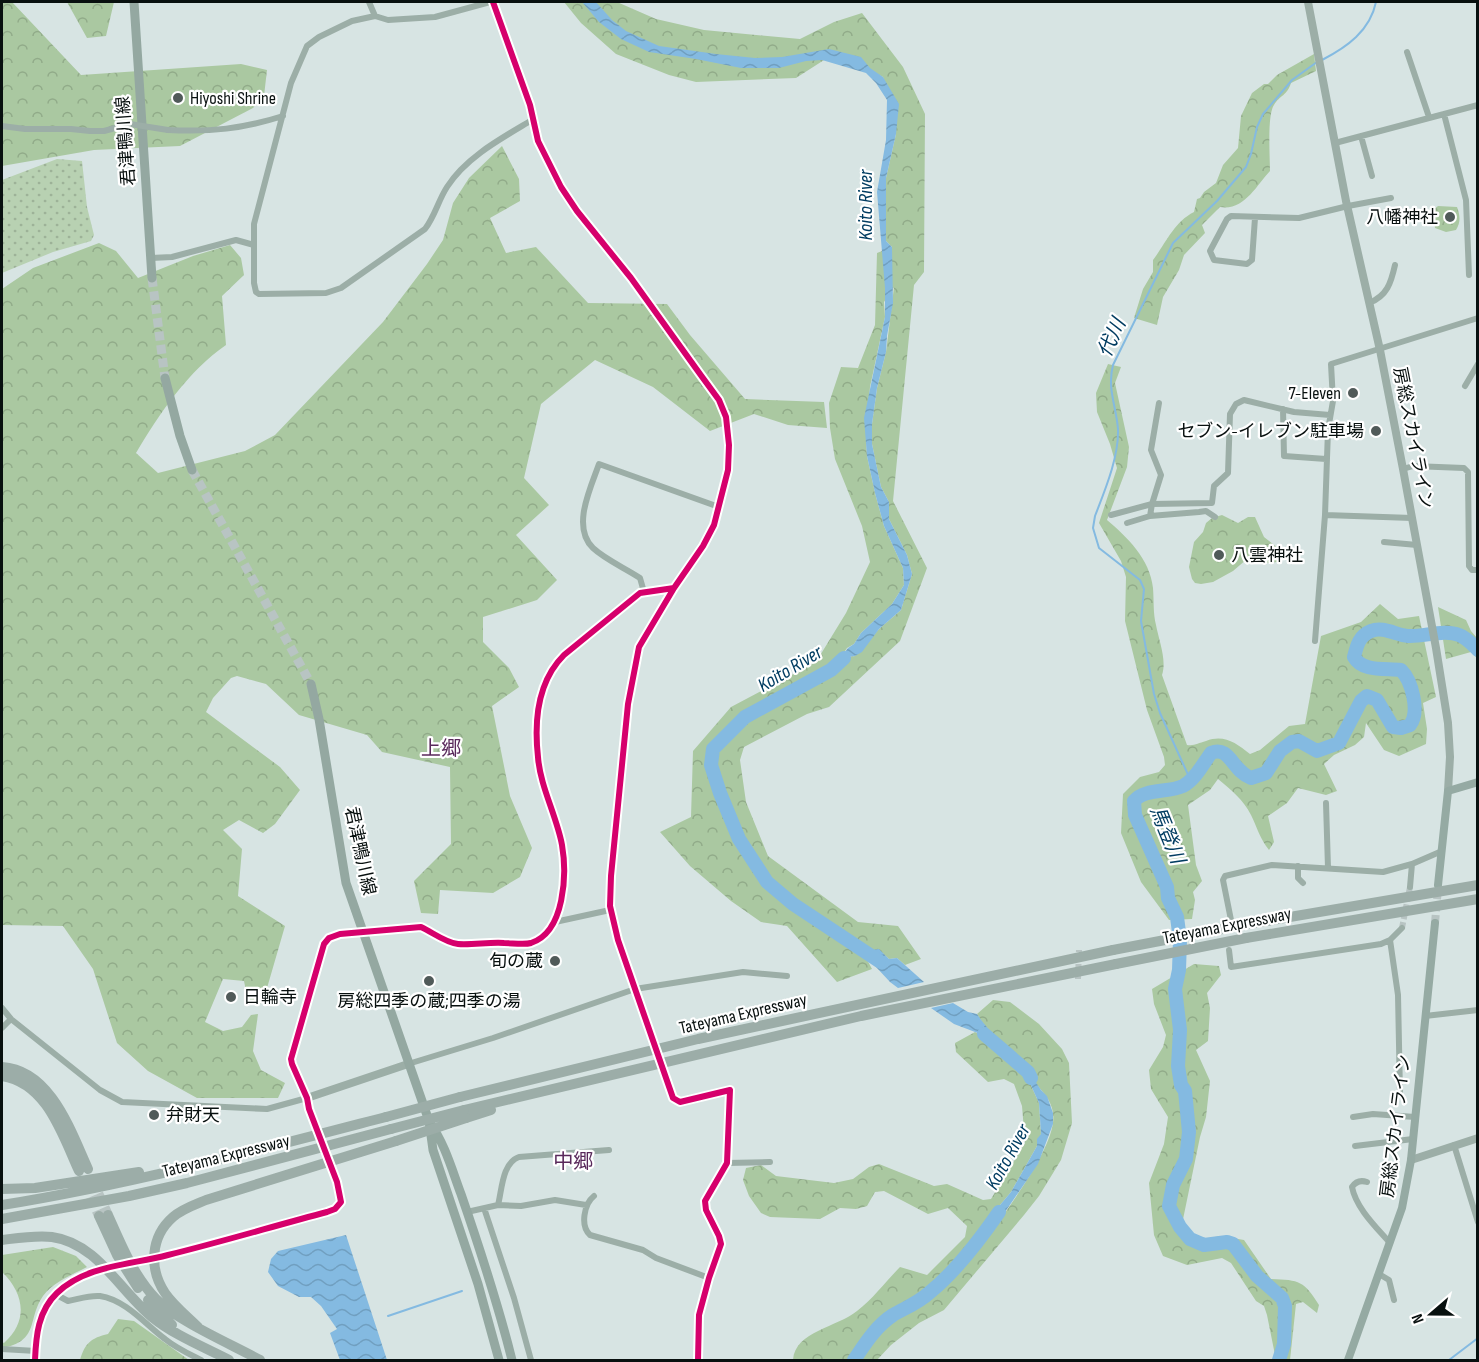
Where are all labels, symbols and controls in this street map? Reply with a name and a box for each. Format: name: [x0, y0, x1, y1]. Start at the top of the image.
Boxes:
place label: Hiyoshi Shrine: [190, 88, 276, 109]
marker: Hiyoshi Shrine: [171, 91, 185, 105]
street label: 君津鴨川線: [112, 95, 140, 187]
water label: Koito River: [854, 168, 878, 240]
place label: 八幡神社: [1366, 207, 1438, 228]
marker: 八幡神社: [1443, 210, 1457, 224]
water label: 代川: [1093, 313, 1132, 361]
street label: 房総スカイライン: [1389, 365, 1437, 511]
place label: 7-Eleven: [1288, 383, 1341, 404]
marker: 7-Eleven: [1346, 386, 1360, 400]
place label: セブン-イレブン駐車場: [1177, 421, 1364, 442]
marker: セブン-イレブン駐車場: [1369, 424, 1383, 438]
place label: 八雲神社: [1231, 545, 1303, 566]
marker: 八雲神社: [1212, 548, 1226, 562]
water label: Koito River: [753, 640, 828, 698]
district label: 上郷: [421, 737, 461, 761]
water label: 馬登川: [1145, 803, 1190, 869]
street label: 君津鴨川線: [340, 805, 380, 897]
street label: Tateyama Expressway: [1161, 903, 1293, 949]
place label: 旬の蔵: [489, 951, 543, 972]
marker: 旬の蔵: [548, 954, 562, 968]
marker: 房総四季の蔵;四季の湯: [422, 974, 436, 988]
place label: 日輪寺: [243, 987, 297, 1008]
street label: Tateyama Expressway: [677, 989, 809, 1039]
marker: 日輪寺: [224, 990, 238, 1004]
place label: 房総四季の蔵;四季の湯: [337, 991, 521, 1012]
street label: 房総スカイライン: [1377, 1053, 1415, 1199]
place label: 弁財天: [166, 1105, 220, 1126]
marker: 弁財天: [147, 1108, 161, 1122]
water label: Koito River: [980, 1119, 1036, 1194]
street label: Tateyama Expressway: [160, 1130, 292, 1182]
district label: 中郷: [553, 1150, 593, 1174]
north arrow: [1401, 1284, 1461, 1344]
text: N: [1408, 1311, 1429, 1326]

